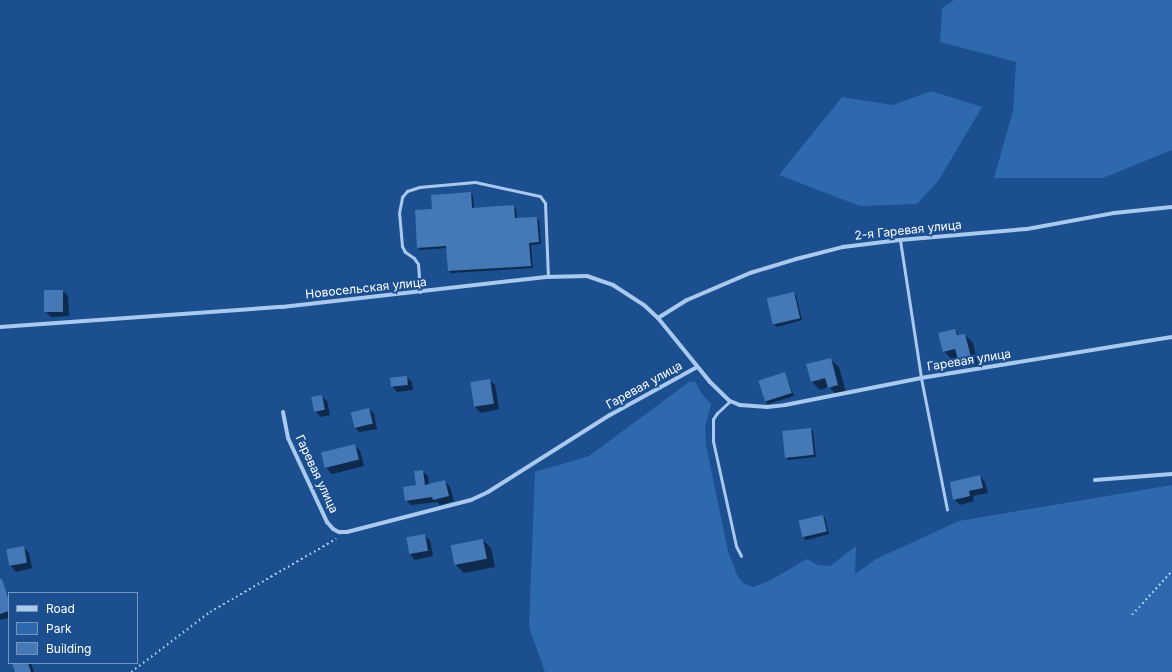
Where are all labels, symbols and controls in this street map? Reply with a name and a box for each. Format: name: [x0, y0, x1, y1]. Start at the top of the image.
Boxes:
street label: 2-я Гаревая улица: [854, 217, 962, 243]
street label: Новосельская улица: [305, 274, 427, 302]
street label: Гаревая улица: [926, 346, 1012, 374]
street label: Гаревая улица: [603, 358, 685, 412]
street label: Гаревая улица: [293, 433, 341, 515]
legend: [8, 592, 138, 664]
text: Road: [46, 601, 75, 616]
text: Park: [46, 621, 72, 636]
text: Building: [46, 641, 91, 656]

